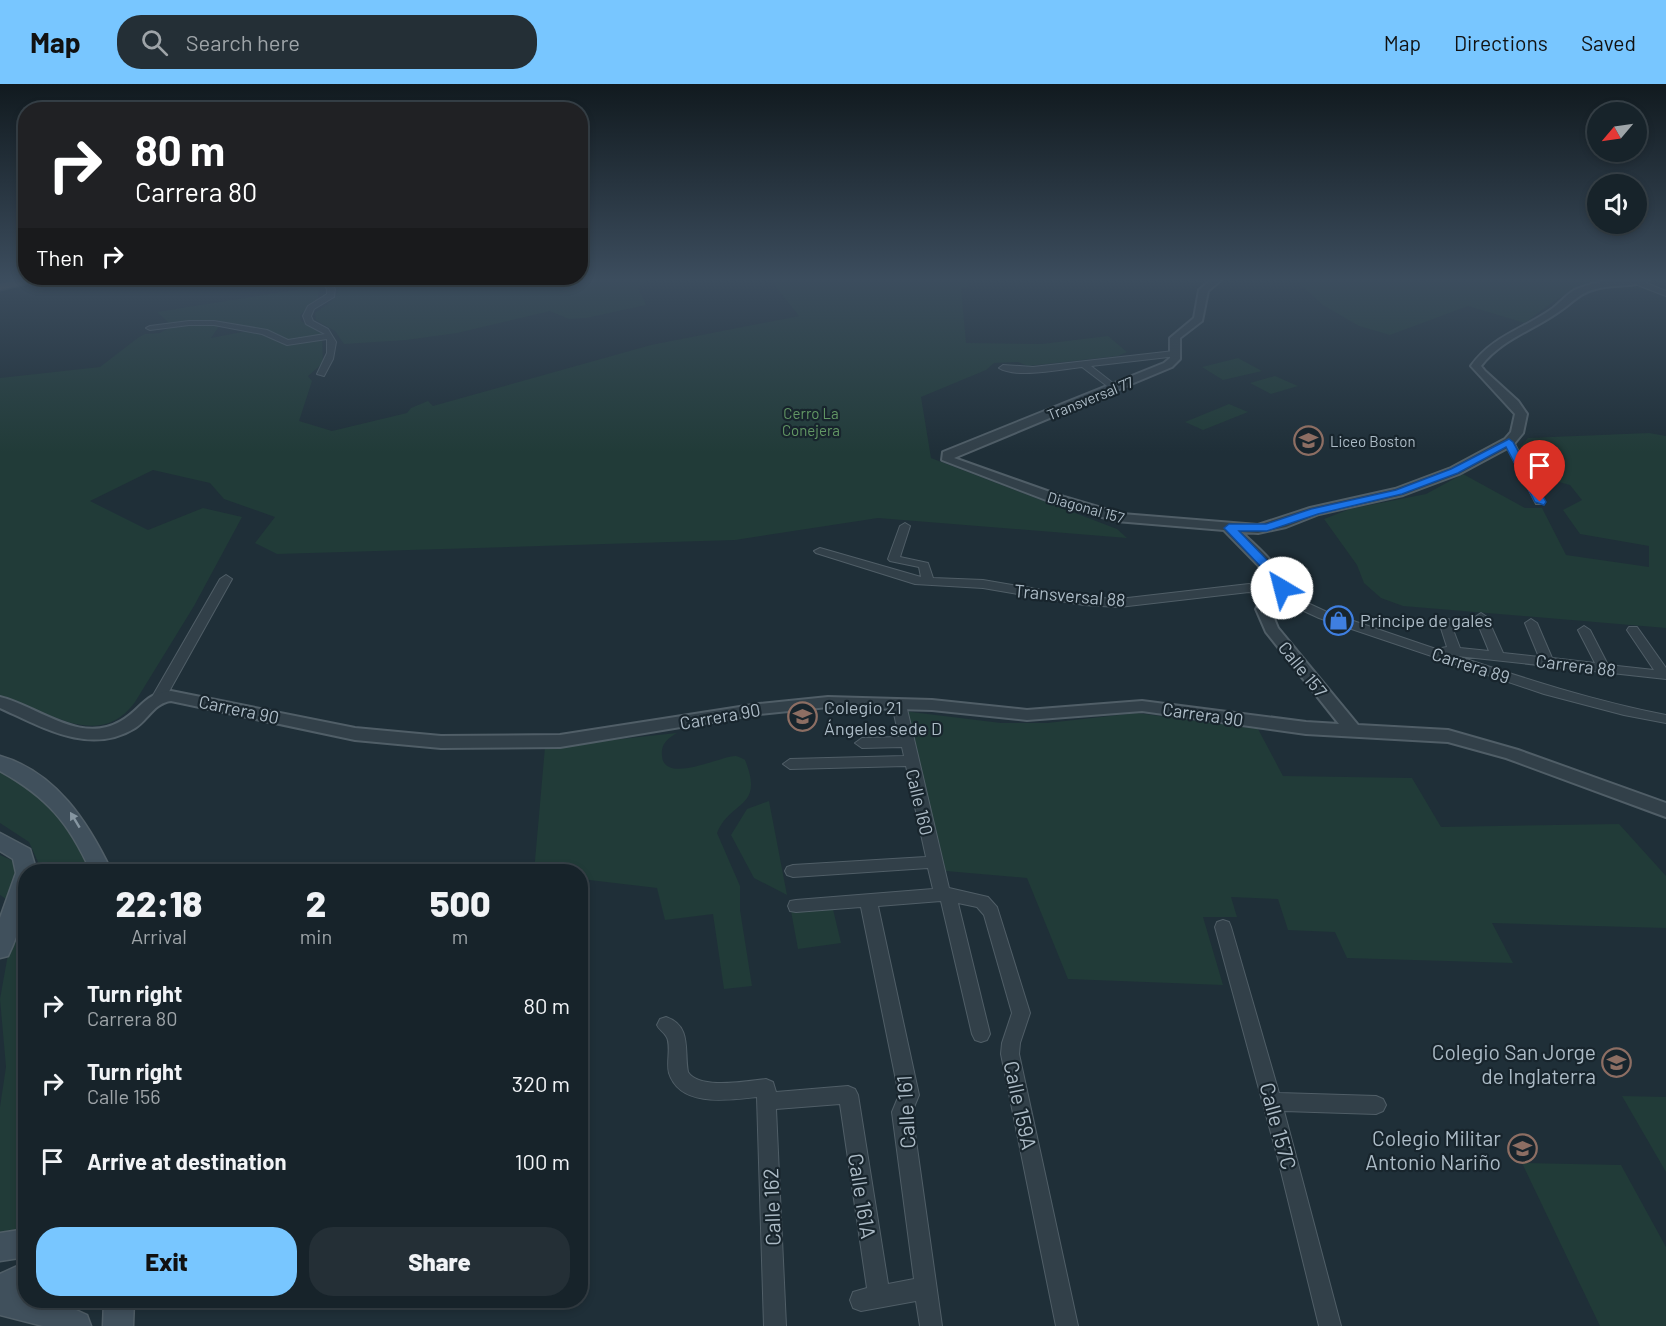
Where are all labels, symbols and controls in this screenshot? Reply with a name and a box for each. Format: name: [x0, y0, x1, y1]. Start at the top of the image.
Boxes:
search box: [117, 15, 537, 69]
text: Map: [30, 25, 81, 59]
icon: search: [138, 26, 171, 59]
text: Search here: [186, 29, 300, 55]
text: Map: [1384, 30, 1421, 55]
text: Directions: [1454, 30, 1548, 55]
text: Saved: [1581, 30, 1636, 55]
north arrow: [1587, 102, 1647, 162]
map controls: [1587, 102, 1647, 234]
text: 80 m: [135, 124, 225, 174]
icon: right: [36, 126, 114, 204]
button: sound: [1587, 174, 1647, 234]
text: Carrera 80: [135, 175, 257, 207]
icon: right: [96, 240, 129, 273]
text: Then: [36, 244, 84, 270]
street label: Transversal 77: [1044, 373, 1136, 423]
park label: Cerro La Conejera: [782, 404, 840, 439]
school or university icon: Liceo Boston: [1293, 425, 1325, 457]
place label: Liceo Boston: [1330, 432, 1416, 450]
pin: [1514, 440, 1565, 502]
icon: arrive: [1523, 449, 1556, 482]
street label: Diagonal 157: [1045, 487, 1127, 527]
position arrow: [1250, 556, 1314, 620]
street label: Transversal 88: [1014, 579, 1126, 611]
shop icon: Principe de gales: [1323, 604, 1355, 636]
place label: Principe de gales: [1360, 609, 1492, 631]
street label: Calle 157: [1274, 637, 1332, 702]
street label: Carrera 89: [1429, 642, 1513, 688]
street label: Carrera 88: [1535, 649, 1617, 681]
street label: Carrera 90: [197, 690, 281, 728]
place label: Colegio 21 Ángeles sede D: [824, 696, 942, 739]
street label: Carrera 90: [1161, 697, 1245, 731]
street label: Carrera 90: [678, 698, 762, 734]
school or university icon: Colegio 21 Ángeles sede D: [787, 701, 819, 733]
street label: Calle 160: [902, 767, 938, 837]
one-way arrow: [69, 812, 80, 828]
text: 22:18: [115, 881, 202, 924]
text: 2: [306, 881, 326, 924]
text: 500: [430, 881, 491, 924]
text: Arrival: [131, 924, 187, 948]
text: min: [300, 924, 332, 948]
text: m: [452, 924, 468, 948]
text: Turn right: [87, 980, 182, 1006]
icon: right: [36, 989, 69, 1022]
text: 80 m: [524, 992, 570, 1018]
text: Carrera 80: [87, 1006, 178, 1030]
place label: Colegio San Jorge de Inglaterra: [1432, 1039, 1596, 1088]
school or university icon: Colegio San Jorge de Inglaterra: [1601, 1047, 1633, 1079]
text: Turn right: [87, 1058, 182, 1084]
street label: Calle 159A: [999, 1058, 1043, 1152]
icon: right: [36, 1067, 69, 1100]
text: 320 m: [512, 1070, 570, 1096]
street label: Calle 161: [891, 1075, 919, 1149]
street label: Calle 157C: [1255, 1080, 1303, 1172]
text: Calle 156: [87, 1084, 161, 1108]
place label: Colegio Militar Antonio Nariño: [1365, 1125, 1501, 1174]
school or university icon: Colegio Militar Antonio Nariño: [1506, 1133, 1538, 1165]
icon: arrive: [36, 1145, 69, 1178]
text: Arrive at destination: [87, 1148, 286, 1174]
text: 100 m: [515, 1148, 570, 1174]
street label: Calle 161A: [844, 1151, 882, 1241]
street label: Calle 162: [757, 1168, 785, 1246]
button: Exit: [36, 1227, 297, 1296]
button: Share: [309, 1227, 570, 1296]

